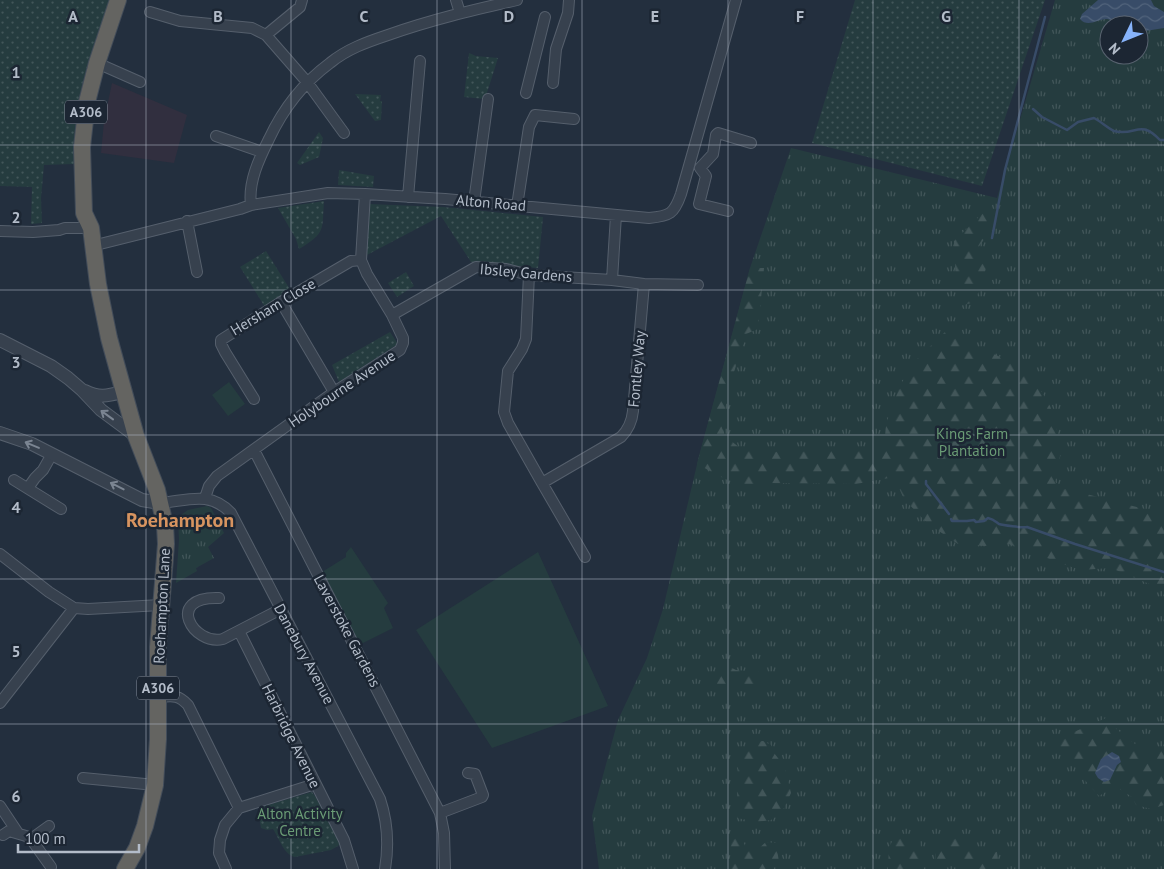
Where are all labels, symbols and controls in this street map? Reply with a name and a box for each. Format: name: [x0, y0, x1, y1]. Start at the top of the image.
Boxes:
text: A: [68, 6, 78, 26]
text: B: [213, 6, 223, 26]
text: C: [360, 6, 369, 26]
text: D: [504, 6, 514, 26]
text: E: [651, 6, 659, 26]
text: F: [796, 6, 804, 26]
text: G: [941, 6, 951, 26]
north arrow: [1099, 15, 1149, 65]
text: N: [1105, 39, 1124, 58]
text: 1: [11, 62, 21, 82]
road number: A306: [65, 100, 107, 124]
street label: Alton Road: [455, 190, 527, 215]
text: 2: [11, 207, 21, 227]
street label: Ibsley Gardens: [479, 259, 573, 286]
street label: Hersham Close: [227, 274, 319, 339]
street label: Fontley Way: [624, 330, 649, 408]
street label: Holybourne Avenue: [285, 346, 399, 431]
text: 3: [11, 352, 21, 372]
one-way arrow: [101, 410, 115, 420]
park label: Kings Farm Plantation: [936, 424, 1008, 460]
one-way arrow: [25, 439, 40, 449]
one-way arrow: [110, 481, 125, 490]
text: 4: [11, 497, 21, 517]
district label: Roehampton: [126, 507, 234, 533]
street label: Roehampton Lane: [149, 548, 174, 664]
street label: Laverstoke Gardens: [310, 571, 385, 690]
street label: Danebury Avenue: [270, 600, 339, 707]
text: 5: [11, 641, 21, 661]
road number: A306: [137, 676, 179, 700]
street label: Harbridge Avenue: [258, 680, 325, 791]
text: 6: [11, 786, 21, 806]
park label: Alton Activity Centre: [257, 804, 343, 840]
scale bar: [18, 822, 139, 854]
text: 100 m: [25, 829, 66, 848]

